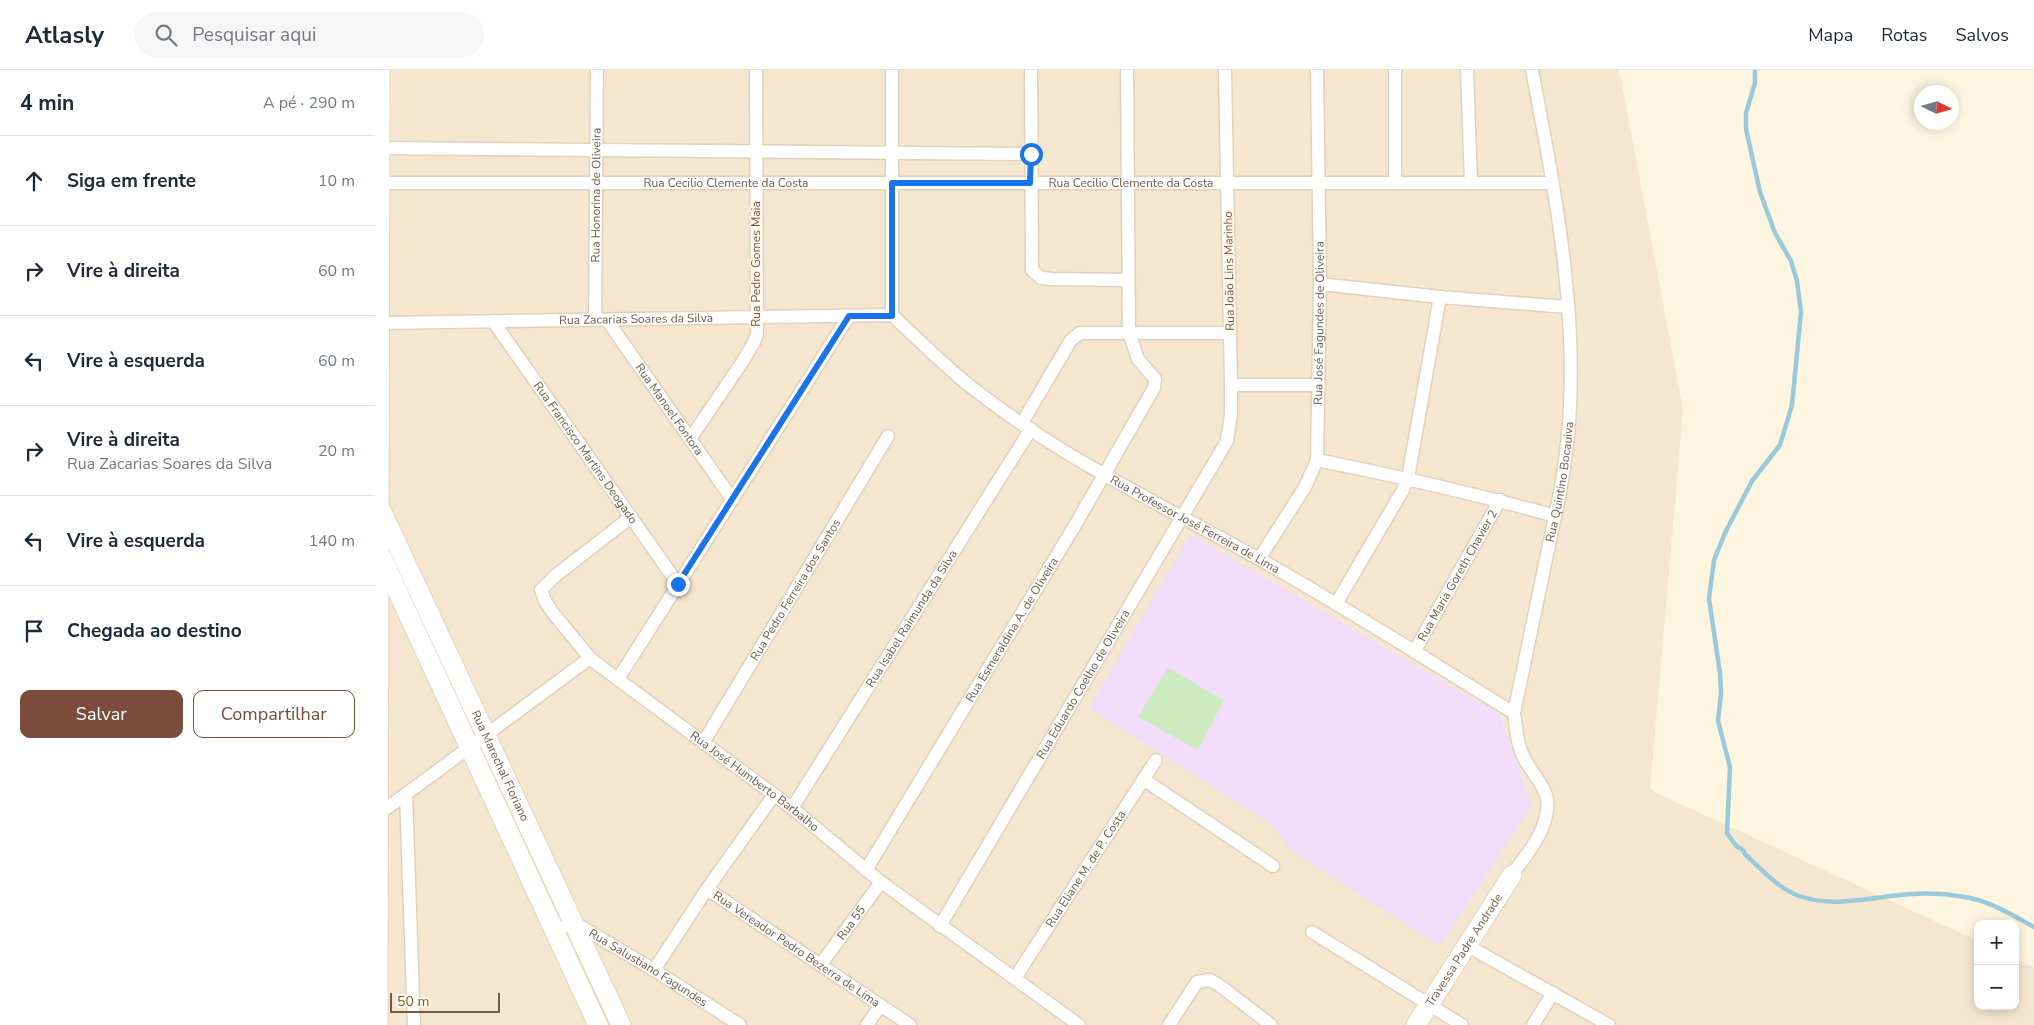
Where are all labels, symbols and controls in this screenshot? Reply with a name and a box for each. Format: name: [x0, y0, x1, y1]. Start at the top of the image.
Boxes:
search box: [134, 12, 484, 57]
text: Atlasly: [25, 19, 104, 51]
icon: search: [152, 21, 180, 49]
text: Pesquisar aqui: [192, 22, 316, 48]
text: Mapa: [1808, 23, 1853, 47]
text: Rotas: [1881, 23, 1927, 47]
text: Salvos: [1955, 23, 2009, 47]
north arrow: [1914, 85, 1959, 130]
text: 4 min: [20, 89, 74, 117]
text: A pé · 290 m: [263, 92, 355, 114]
street label: Rua Honorina de Oliveira: [587, 127, 605, 263]
route start: [1020, 143, 1043, 166]
icon: ahead: [20, 167, 48, 195]
text: Siga em frente: [67, 168, 196, 194]
text: 10 m: [318, 170, 355, 192]
street label: Rua Cecilio Clemente da Costa: [644, 175, 808, 191]
street label: Rua Cecilio Clemente da Costa: [1049, 175, 1213, 191]
street label: Rua Pedro Gomes Maia: [748, 201, 764, 327]
street label: Rua João Lins Marinho: [1220, 211, 1238, 331]
street label: Rua José Fagundes de Oliveira: [1310, 241, 1328, 405]
icon: right: [20, 257, 48, 285]
text: Vire à direita: [67, 258, 180, 284]
text: 60 m: [318, 260, 355, 282]
street label: Rua Zacarias Soares da Silva: [559, 310, 713, 328]
icon: left: [20, 347, 48, 375]
text: Vire à esquerda: [67, 348, 205, 374]
text: 60 m: [318, 350, 355, 372]
street label: Rua Manoel Fontora: [632, 360, 707, 459]
street label: Rua Francisco Martins Deogado: [530, 378, 641, 527]
street label: Rua Quintino Bocauiva: [1542, 421, 1577, 544]
text: Vire à direita: [67, 427, 180, 453]
icon: right: [20, 437, 48, 465]
text: 20 m: [318, 440, 355, 462]
text: Rua Zacarias Soares da Silva: [67, 453, 272, 475]
street label: Rua Professor José Ferreira de Lima: [1107, 472, 1283, 577]
street label: Rua Maria Goreth Chavier 2: [1414, 507, 1501, 644]
street label: Rua Pedro Ferreira dos Santos: [746, 516, 844, 664]
icon: left: [20, 527, 48, 555]
text: Vire à esquerda: [67, 528, 205, 554]
text: 140 m: [308, 530, 355, 552]
street label: Rua Isabel Raimunda da Silva: [862, 547, 961, 690]
street label: Rua Esmeraldina A. de Oliveira: [962, 554, 1062, 705]
route end: [667, 573, 690, 596]
street label: Rua Eduardo Coelho de Oliveira: [1033, 606, 1134, 762]
icon: arrive: [20, 617, 48, 645]
text: Chegada ao destino: [67, 618, 242, 644]
button: Salvar: [20, 690, 183, 738]
button: Compartilhar: [193, 690, 355, 738]
street label: Rua Marechal Floriano: [468, 708, 533, 824]
street label: Rua José Humberto Barbalho: [687, 727, 823, 835]
street label: Rua Eliane M. de P. Costa: [1042, 807, 1129, 930]
street label: Rua Vereador Pedro Bezerra de Lima: [710, 887, 883, 1011]
street label: Travessa Padre Andrade: [1422, 890, 1506, 1010]
street label: Rua 55: [833, 903, 869, 943]
map controls: [1974, 920, 2019, 1010]
button: +: [1974, 920, 2019, 965]
street label: Rua Salustiano Fagundes: [586, 925, 711, 1010]
button: −: [1974, 965, 2019, 1010]
scale bar: [390, 990, 500, 1013]
text: 50 m: [397, 992, 429, 1011]

